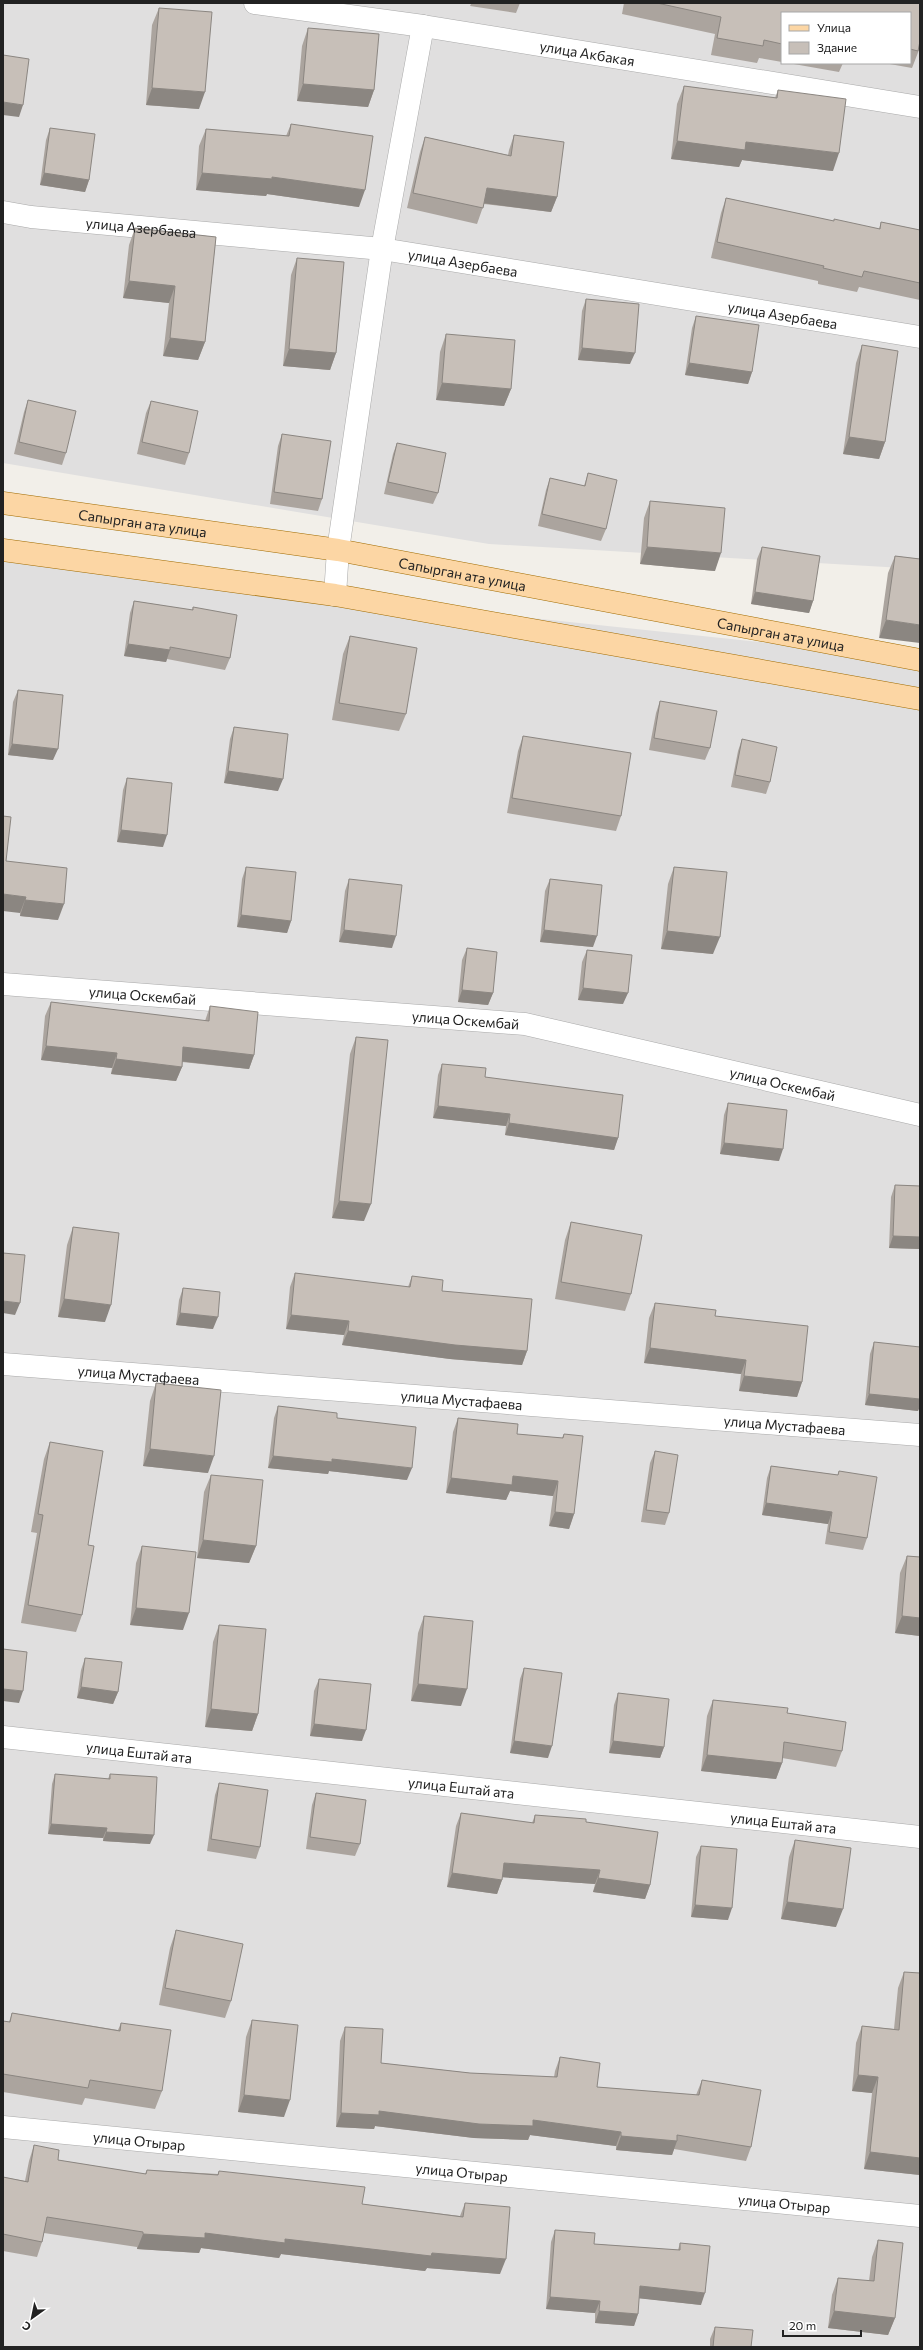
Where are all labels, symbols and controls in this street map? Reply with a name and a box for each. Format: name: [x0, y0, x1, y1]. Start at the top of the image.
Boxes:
legend: [781, 12, 911, 64]
text: Улица: [817, 20, 851, 34]
street label: улица Акбакая: [538, 37, 636, 69]
text: Здание: [817, 40, 857, 54]
street label: улица Азербаева: [85, 214, 197, 241]
street label: улица Азербаева: [407, 245, 519, 280]
street label: улица Азербаева: [727, 297, 839, 332]
street label: Сапырган ата улица: [77, 505, 208, 540]
street label: Сапырган ата улица: [397, 553, 528, 594]
street label: Сапырган ата улица: [716, 613, 846, 654]
street label: улица Оскембай: [88, 982, 197, 1007]
street label: улица Оскембай: [411, 1007, 520, 1032]
street label: улица Оскембай: [728, 1063, 837, 1104]
street label: улица Мустафаева: [77, 1361, 200, 1388]
street label: улица Мустафаева: [400, 1386, 523, 1413]
street label: улица Мустафаева: [723, 1411, 846, 1438]
street label: улица Ештай ата: [85, 1738, 193, 1766]
street label: улица Ештай ата: [407, 1773, 515, 1801]
street label: улица Ештай ата: [729, 1808, 837, 1836]
street label: улица Отырар: [92, 2127, 186, 2153]
street label: улица Отырар: [415, 2159, 509, 2184]
street label: улица Отырар: [737, 2190, 831, 2216]
north arrow: [12, 2298, 52, 2338]
scale bar: [783, 2312, 861, 2338]
text: 20 m: [789, 2318, 816, 2332]
text: С: [19, 2319, 33, 2334]

